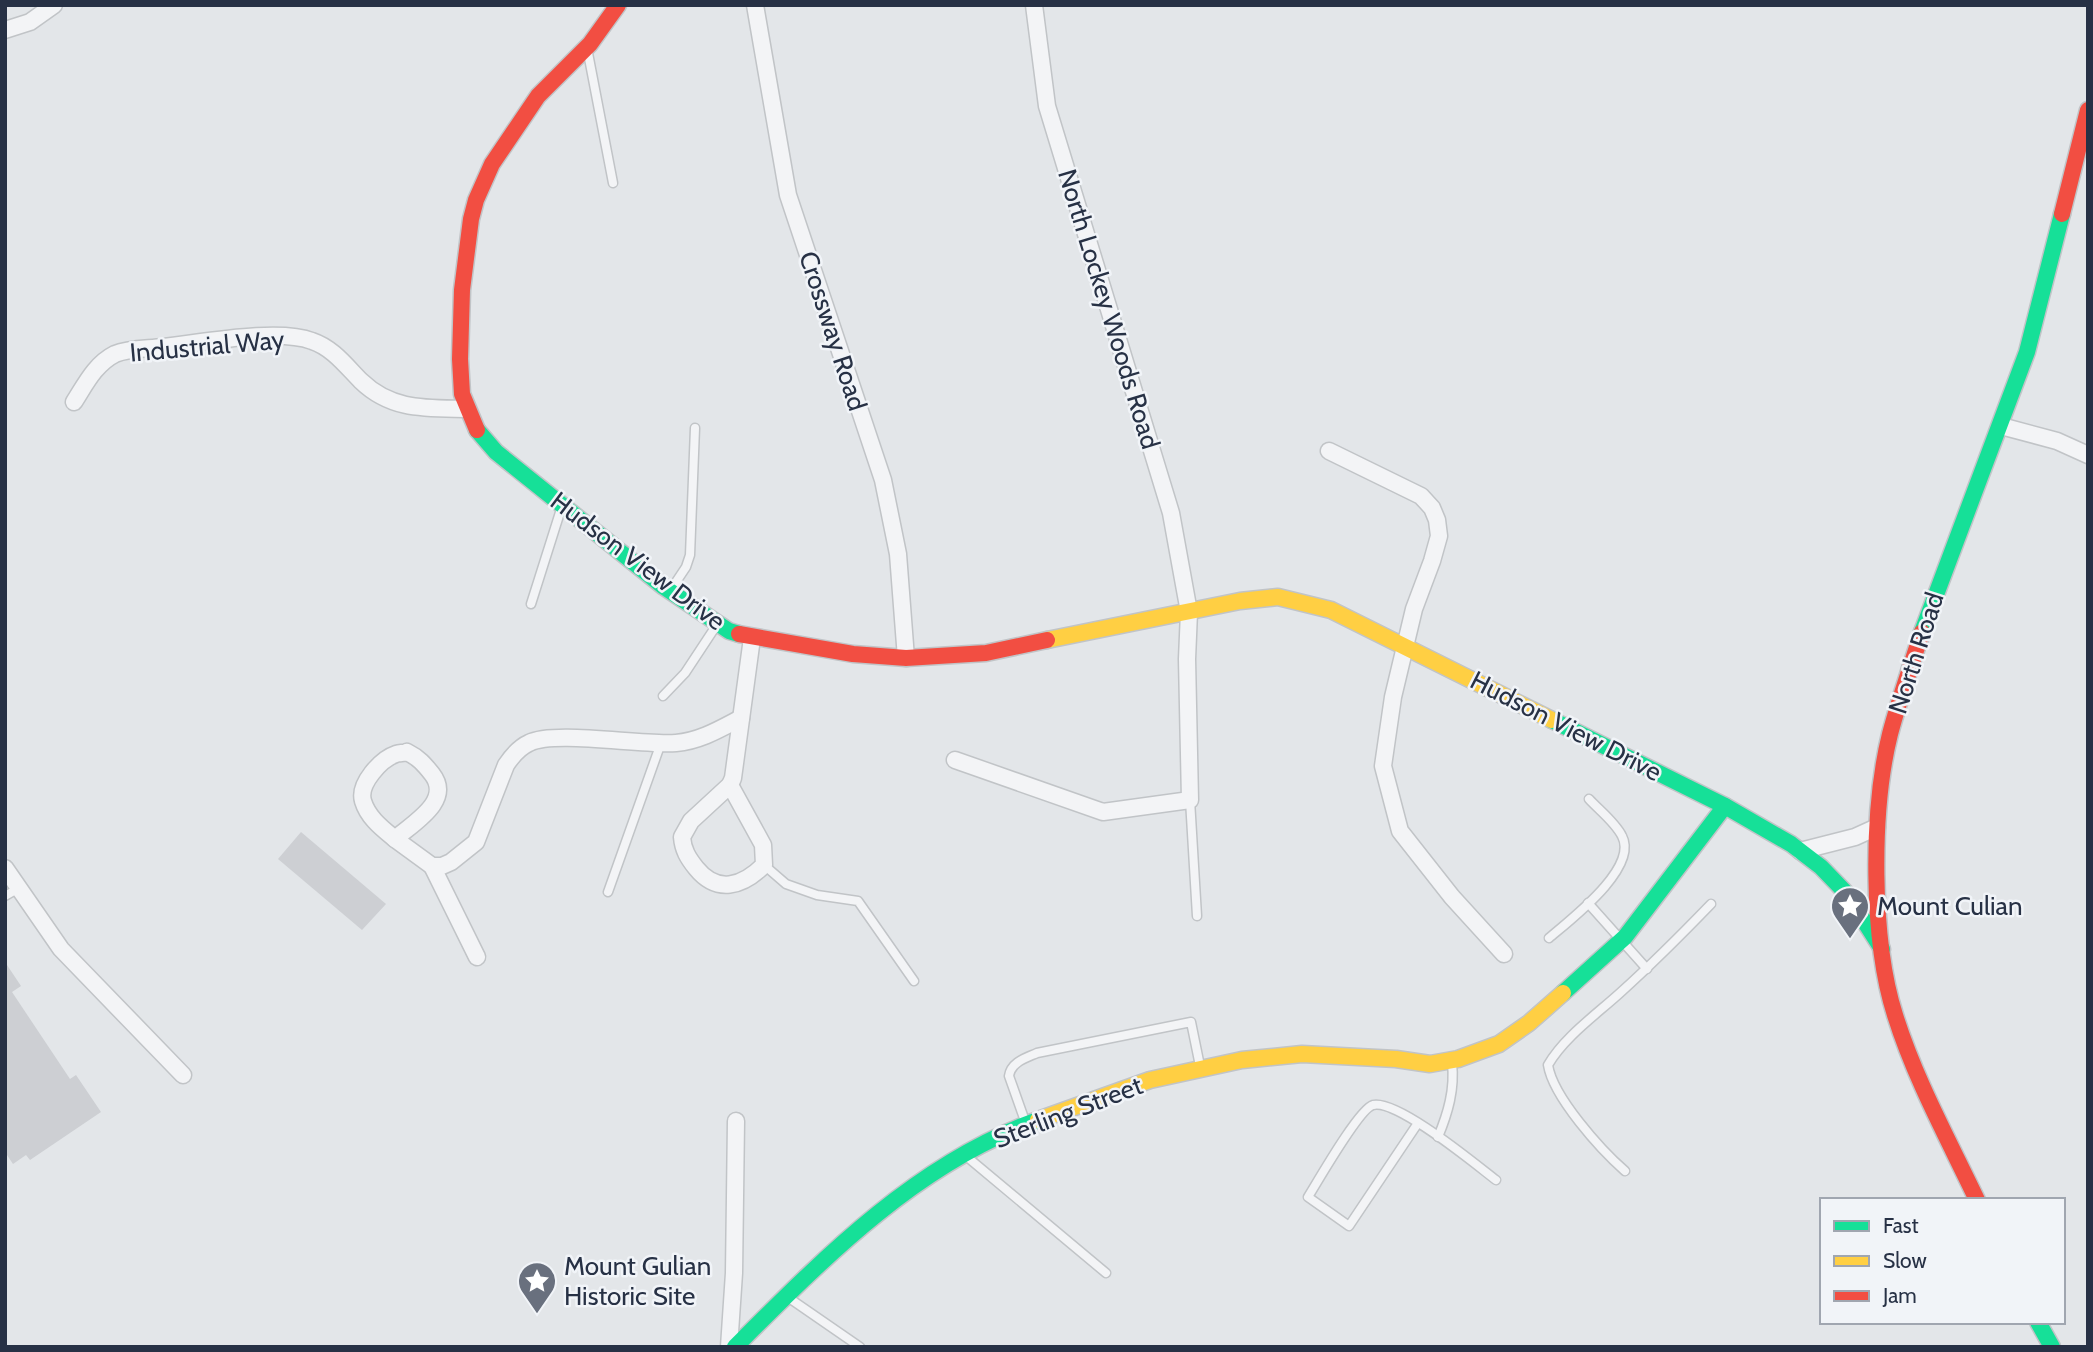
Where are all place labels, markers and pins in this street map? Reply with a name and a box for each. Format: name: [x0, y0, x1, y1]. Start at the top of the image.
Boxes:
place icon: Mount Culian: [1829, 885, 1871, 940]
place label: Mount Culian: [1877, 890, 2023, 922]
place label: Mount Gulian Historic Site: [564, 1250, 711, 1312]
place icon: Mount Gulian Historic Site: [516, 1260, 558, 1315]

